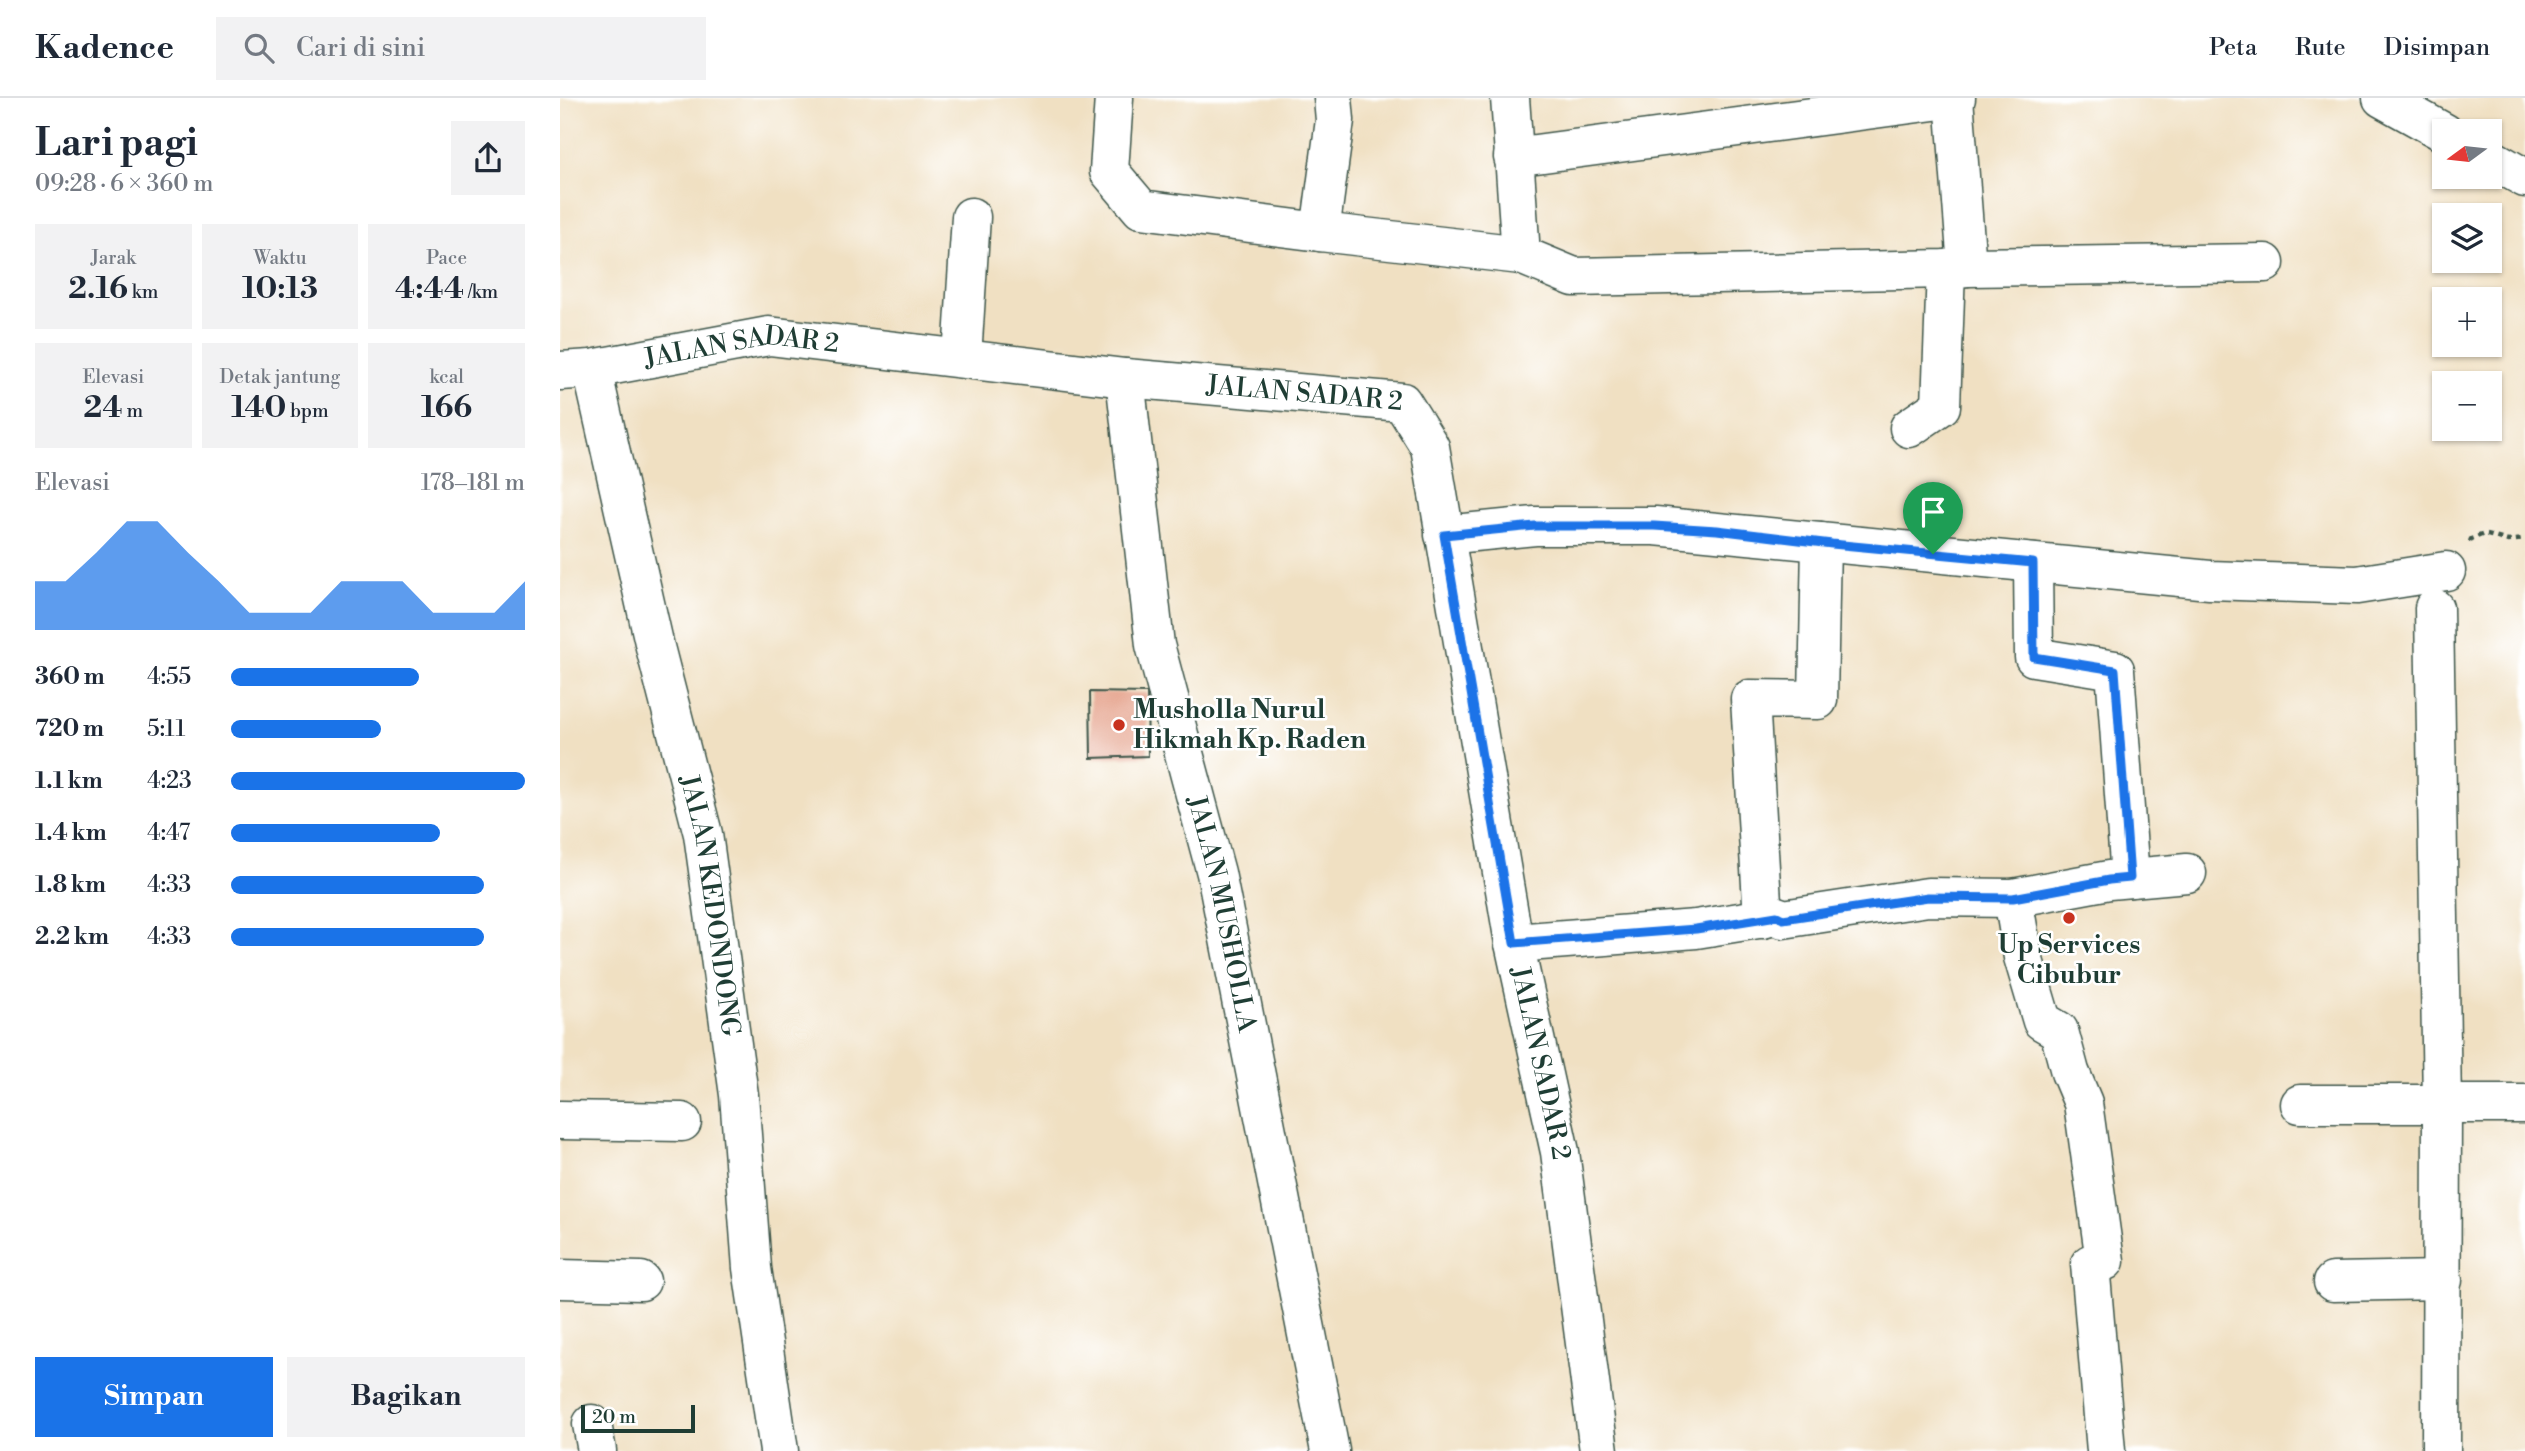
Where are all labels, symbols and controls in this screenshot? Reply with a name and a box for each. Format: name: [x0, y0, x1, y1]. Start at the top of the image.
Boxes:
search box: [216, 17, 706, 80]
text: Kadence: [35, 28, 174, 69]
icon: search: [240, 29, 278, 67]
text: Cari di sini: [296, 32, 425, 64]
text: Peta: [2209, 33, 2257, 63]
text: Rute: [2295, 33, 2346, 63]
text: Disimpan: [2384, 33, 2490, 63]
north arrow: [2432, 119, 2502, 189]
map controls: [2432, 119, 2502, 441]
text: Lari pagi: [35, 120, 198, 167]
button: share: [451, 121, 525, 195]
text: 09:28 · 6 × 360 m: [35, 170, 213, 198]
button: layers: [2432, 203, 2502, 273]
text: Jarak: [91, 246, 136, 270]
text: Waktu: [253, 246, 307, 270]
text: Pace: [426, 246, 467, 270]
text: 2.16: [68, 270, 128, 308]
text: 10:13: [242, 270, 318, 308]
text: 4:44: [395, 270, 464, 308]
text: km: [128, 280, 158, 304]
text: /km: [464, 280, 498, 304]
button: +: [2432, 287, 2502, 357]
street label: JALAN SADAR 2: [641, 320, 841, 375]
text: Elevasi: [82, 365, 144, 389]
text: Detak jantung: [220, 365, 340, 389]
text: kcal: [429, 365, 464, 389]
street label: JALAN SADAR 2: [1204, 369, 1404, 418]
button: −: [2432, 371, 2502, 441]
text: 24: [84, 389, 123, 427]
text: 140: [231, 389, 286, 427]
text: 166: [421, 389, 472, 427]
text: m: [123, 399, 143, 423]
text: bpm: [286, 399, 329, 423]
text: Elevasi: [35, 469, 110, 497]
text: 178–181 m: [421, 469, 525, 497]
pin: [1903, 482, 1963, 554]
icon: arrive: [1914, 493, 1952, 531]
text: 360 m: [35, 663, 105, 691]
text: 4:55: [147, 663, 191, 691]
place label: Musholla Nurul Hikmah Kp. Raden: [1133, 694, 1366, 756]
text: 720 m: [35, 715, 104, 743]
text: 5:11: [147, 715, 185, 743]
marker: Musholla Nurul Hikmah Kp. Raden: [1111, 717, 1127, 733]
text: 1.1 km: [35, 767, 103, 795]
text: 4:23: [147, 767, 192, 795]
street label: JALAN KEDONDONG: [672, 771, 747, 1038]
street label: JALAN MUSHOLLA: [1180, 792, 1263, 1036]
text: 1.4 km: [35, 819, 107, 847]
text: 4:47: [147, 819, 190, 847]
text: 1.8 km: [35, 871, 106, 899]
text: 4:33: [147, 871, 191, 899]
marker: Up Services Cibubur: [2061, 910, 2077, 926]
text: 2.2 km: [35, 923, 109, 951]
text: 4:33: [147, 923, 191, 951]
place label: Up Services Cibubur: [1998, 929, 2140, 991]
street label: JALAN SADAR 2: [1504, 963, 1577, 1162]
button: Simpan: [35, 1357, 273, 1437]
button: Bagikan: [287, 1357, 525, 1437]
scale bar: [581, 1402, 695, 1434]
text: 20 m: [592, 1405, 636, 1429]

